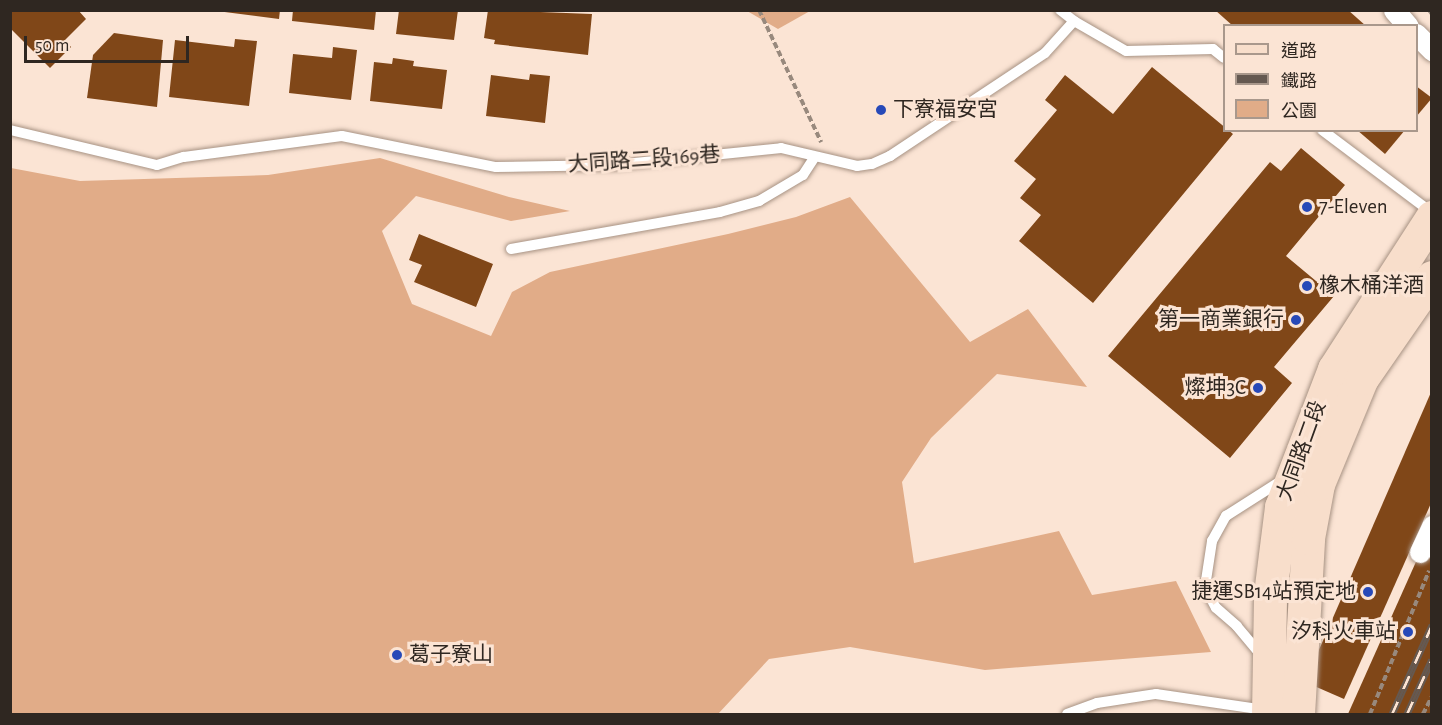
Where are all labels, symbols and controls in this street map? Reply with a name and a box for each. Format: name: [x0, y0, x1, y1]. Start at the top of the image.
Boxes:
scale bar: [27, 24, 192, 62]
legend: [1223, 24, 1418, 132]
text: 50 m: [35, 37, 69, 55]
text: 道路: [1281, 43, 1317, 61]
text: 鐵路: [1281, 73, 1317, 91]
place label: 下寮福安宮: [893, 97, 998, 123]
marker: 下寮福安宮: [874, 103, 888, 117]
text: 公園: [1281, 103, 1317, 121]
street label: 大同路二段169巷: [567, 142, 721, 178]
place label: 7-Eleven: [1319, 194, 1388, 220]
marker: 7-Eleven: [1300, 200, 1314, 214]
place label: 橡木桶洋酒: [1319, 273, 1424, 299]
marker: 橡木桶洋酒: [1300, 279, 1314, 293]
place label: 第一商業銀行: [1158, 307, 1284, 333]
marker: 第一商業銀行: [1289, 313, 1303, 327]
place label: 燦坤3C: [1184, 375, 1246, 401]
marker: 燦坤3C: [1251, 381, 1265, 395]
street label: 大同路二段: [1272, 397, 1332, 505]
place label: 捷運SB14站預定地: [1191, 579, 1356, 605]
marker: 捷運SB14站預定地: [1361, 585, 1375, 599]
place label: 汐科火車站: [1291, 619, 1396, 645]
marker: 汐科火車站: [1401, 625, 1415, 639]
place label: 葛子寮山: [409, 642, 493, 668]
marker: 葛子寮山: [390, 648, 404, 662]

